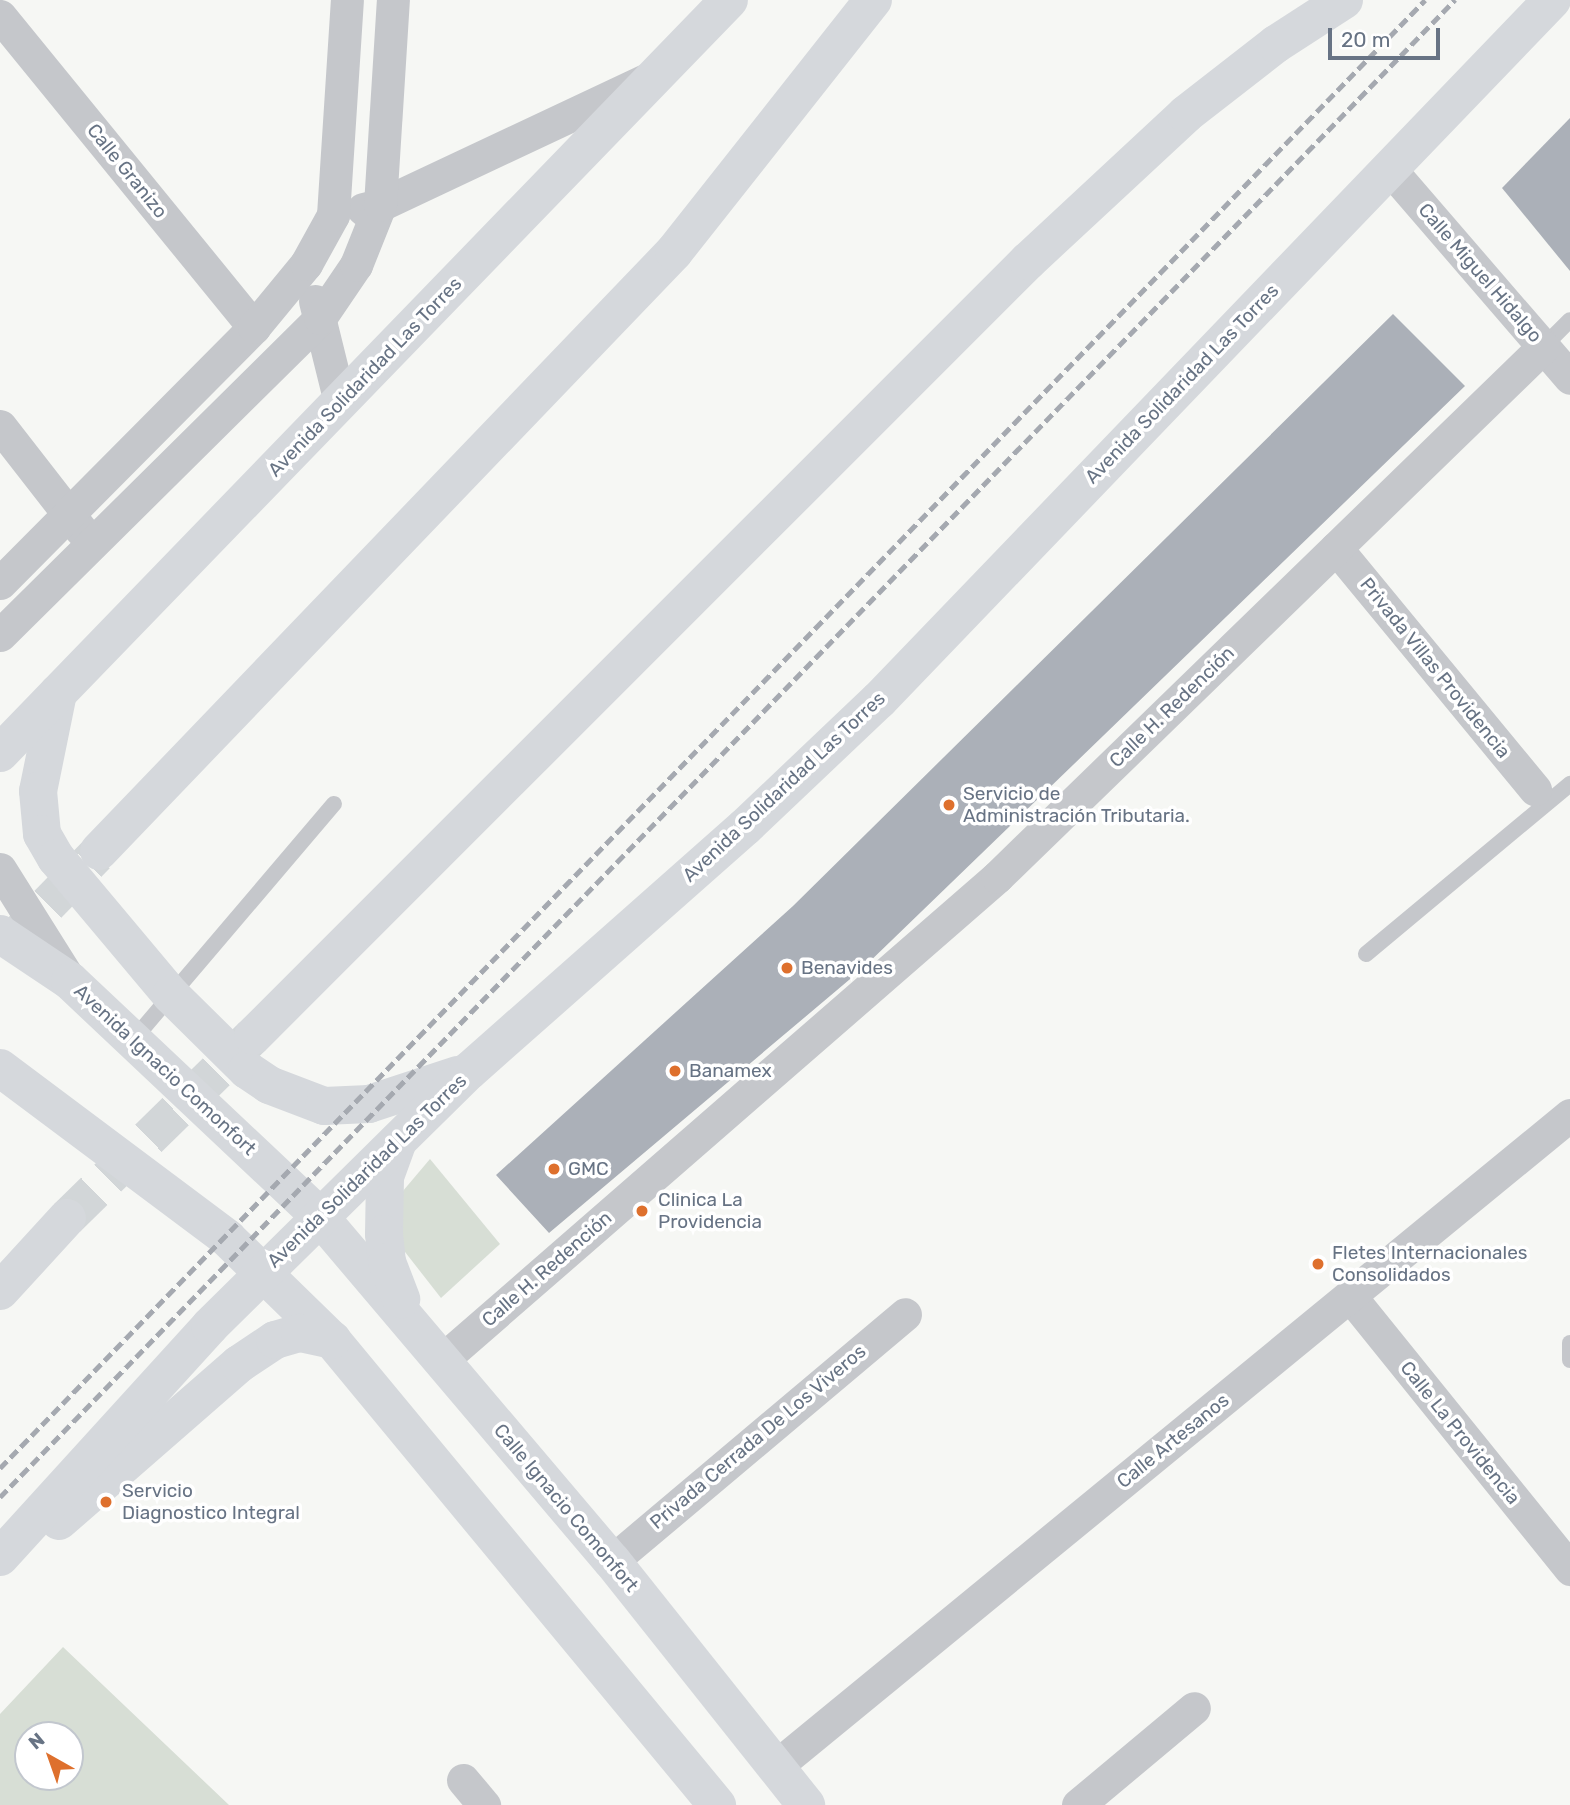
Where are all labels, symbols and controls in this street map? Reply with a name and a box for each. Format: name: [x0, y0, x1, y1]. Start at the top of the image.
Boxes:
scale bar: [1332, 14, 1444, 58]
text: 20 m: [1341, 27, 1390, 52]
street label: Calle Granizo: [82, 119, 172, 223]
street label: Calle Miguel Hidalgo: [1413, 199, 1547, 347]
street label: Avenida Solidaridad Las Torres: [263, 272, 467, 482]
street label: Avenida Solidaridad Las Torres: [1080, 279, 1284, 489]
street label: Privada Villas Providencia: [1355, 573, 1515, 763]
street label: Calle H. Redención: [1105, 642, 1239, 772]
street label: Avenida Solidaridad Las Torres: [678, 687, 890, 887]
place label: Servicio de Administración Tributaria.: [963, 783, 1190, 827]
marker: Servicio de Administración Tributaria.: [941, 797, 957, 813]
place label: Benavides: [801, 957, 893, 979]
marker: Benavides: [779, 960, 795, 976]
street label: Avenida Ignacio Comonfort: [69, 980, 261, 1160]
place label: Banamex: [689, 1060, 772, 1082]
marker: Banamex: [667, 1063, 683, 1079]
street label: Avenida Solidaridad Las Torres: [262, 1069, 472, 1273]
place label: GMC: [568, 1158, 609, 1180]
marker: GMC: [546, 1161, 562, 1177]
place label: Clinica La Providencia: [658, 1189, 762, 1233]
marker: Clinica La Providencia: [632, 1201, 652, 1221]
street label: Calle H. Redención: [477, 1206, 617, 1332]
place label: Fletes Internacionales Consolidados: [1332, 1242, 1528, 1286]
marker: Fletes Internacionales Consolidados: [1310, 1256, 1326, 1272]
street label: Privada Cerrada De Los Viveros: [645, 1340, 871, 1534]
street label: Calle La Providencia: [1395, 1357, 1525, 1509]
street label: Calle Artesanos: [1112, 1389, 1234, 1493]
street label: Calle Ignacio Comonfort: [489, 1419, 643, 1597]
place label: Servicio Diagnostico Integral: [122, 1480, 300, 1524]
marker: Servicio Diagnostico Integral: [96, 1492, 116, 1512]
north arrow: [14, 1721, 84, 1791]
text: N: [24, 1728, 49, 1754]

